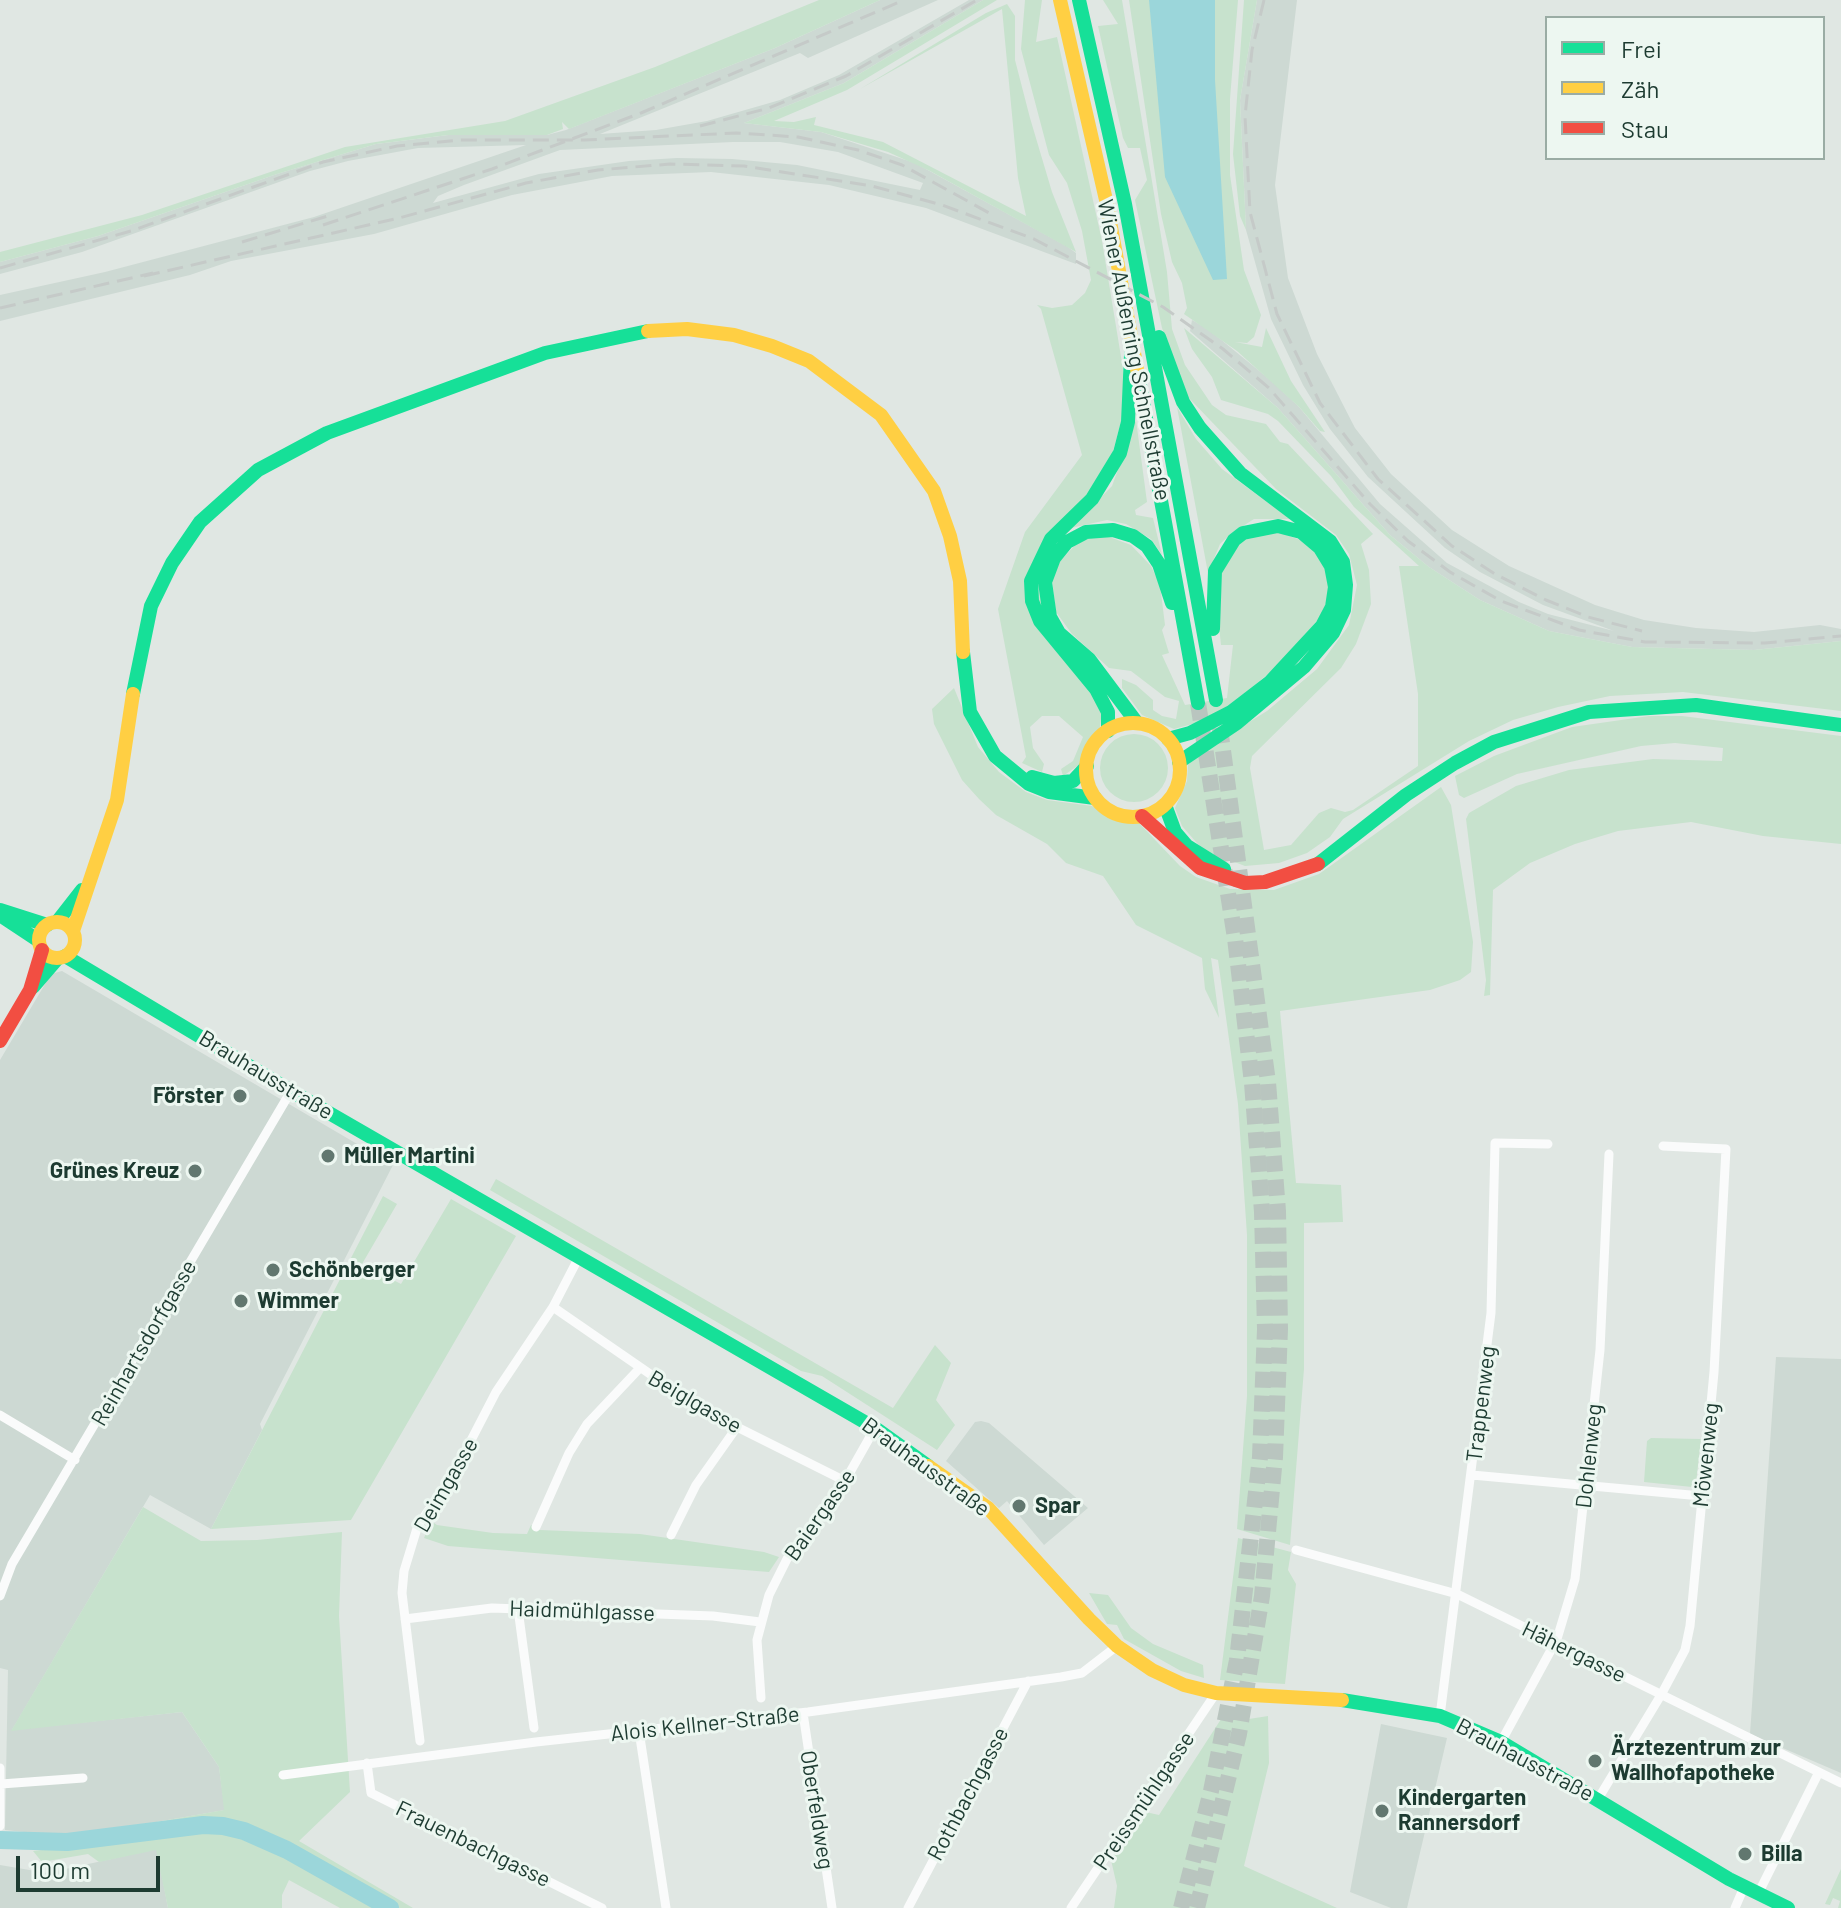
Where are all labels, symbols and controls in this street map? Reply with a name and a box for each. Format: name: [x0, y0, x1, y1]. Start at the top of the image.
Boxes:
legend: [1545, 16, 1825, 160]
text: Frei: [1621, 34, 1662, 63]
text: Zäh: [1621, 74, 1659, 103]
text: Stau: [1621, 114, 1669, 143]
street label: Wiener Außenring Schnellstraße: [1092, 197, 1176, 503]
street label: Brauhausstraße: [194, 1025, 338, 1125]
place label: Förster: [153, 1083, 224, 1109]
marker: Förster: [231, 1087, 249, 1105]
place label: Müller Martini: [344, 1143, 475, 1169]
marker: Müller Martini: [319, 1147, 337, 1165]
place label: Grünes Kreuz: [50, 1158, 179, 1184]
marker: Grünes Kreuz: [186, 1162, 204, 1180]
street label: Reinhartsdorfgasse: [86, 1255, 202, 1431]
place label: Schönberger: [289, 1257, 415, 1283]
marker: Schönberger: [264, 1261, 282, 1279]
place label: Wimmer: [257, 1288, 339, 1314]
marker: Wimmer: [232, 1292, 250, 1310]
street label: Trappenweg: [1461, 1344, 1501, 1464]
street label: Beiglgasse: [644, 1365, 746, 1439]
street label: Möwenweg: [1687, 1401, 1725, 1509]
street label: Dohlenweg: [1570, 1402, 1608, 1510]
street label: Brauhausstraße: [857, 1412, 995, 1522]
street label: Deimgasse: [408, 1433, 484, 1537]
street label: Baiergasse: [779, 1464, 861, 1566]
place label: Spar: [1035, 1493, 1081, 1519]
marker: Spar: [1010, 1497, 1028, 1515]
street label: Haidmühlgasse: [509, 1595, 655, 1627]
street label: Hähergasse: [1518, 1616, 1630, 1688]
street label: Alois Kellner-Straße: [609, 1701, 801, 1747]
street label: Brauhausstraße: [1452, 1713, 1598, 1807]
street label: Rothbachgasse: [922, 1723, 1014, 1865]
street label: Preissmühlgasse: [1088, 1727, 1200, 1875]
place label: Ärztezentrum zur Wallhofapotheke: [1611, 1735, 1781, 1786]
street label: Oberfeldweg: [795, 1749, 839, 1871]
marker: Ärztezentrum zur Wallhofapotheke: [1586, 1752, 1604, 1770]
place label: Kindergarten Rannersdorf: [1398, 1785, 1526, 1836]
street label: Frauenbachgasse: [391, 1795, 555, 1893]
marker: Kindergarten Rannersdorf: [1373, 1802, 1391, 1820]
scale bar: [20, 1840, 164, 1890]
place label: Billa: [1761, 1841, 1803, 1867]
marker: Billa: [1736, 1845, 1754, 1863]
text: 100 m: [30, 1855, 90, 1884]

